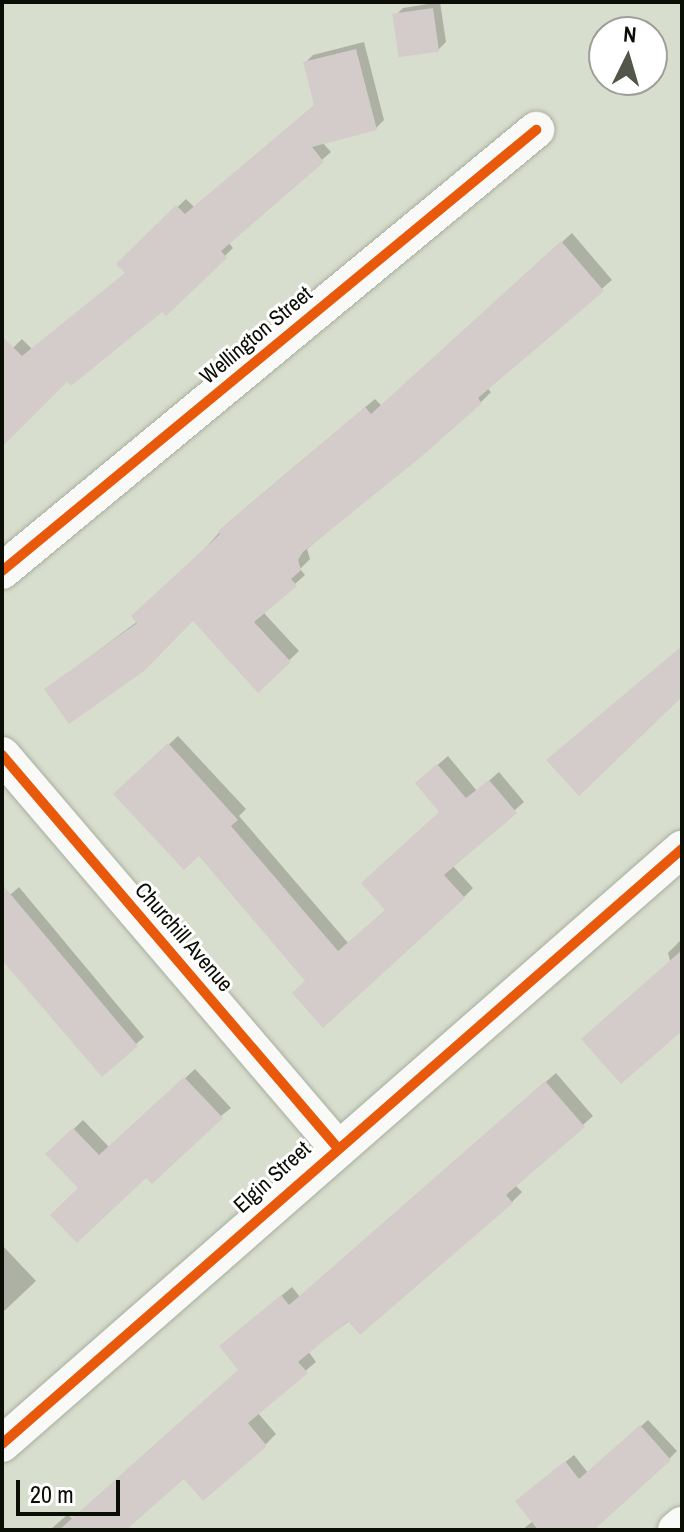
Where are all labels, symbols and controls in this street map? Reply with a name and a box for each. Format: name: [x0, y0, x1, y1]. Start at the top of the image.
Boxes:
north arrow: [588, 16, 668, 96]
text: N: [622, 19, 638, 50]
street label: Wellington Street: [195, 281, 317, 389]
street label: Churchill Avenue: [129, 877, 239, 997]
street label: Elgin Street: [228, 1136, 316, 1218]
scale bar: [20, 1464, 124, 1514]
text: 20 m: [30, 1478, 74, 1510]

